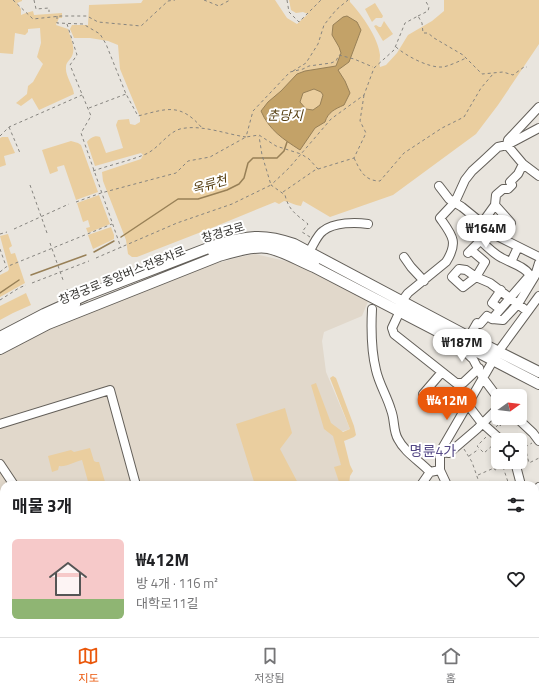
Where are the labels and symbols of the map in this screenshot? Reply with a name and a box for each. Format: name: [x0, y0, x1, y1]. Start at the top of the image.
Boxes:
water label: 춘당지: [267, 105, 304, 125]
water label: 옥류천: [189, 169, 230, 199]
pin: ₩164M: [458, 215, 514, 249]
street label: 창경궁로: [199, 217, 247, 247]
street label: 창경궁로 중앙버스전용차로: [56, 241, 188, 309]
pin: ₩187M: [434, 329, 490, 363]
pin: ₩412M: [419, 387, 475, 421]
north arrow: [491, 389, 527, 425]
district label: 명륜4가: [410, 440, 456, 461]

